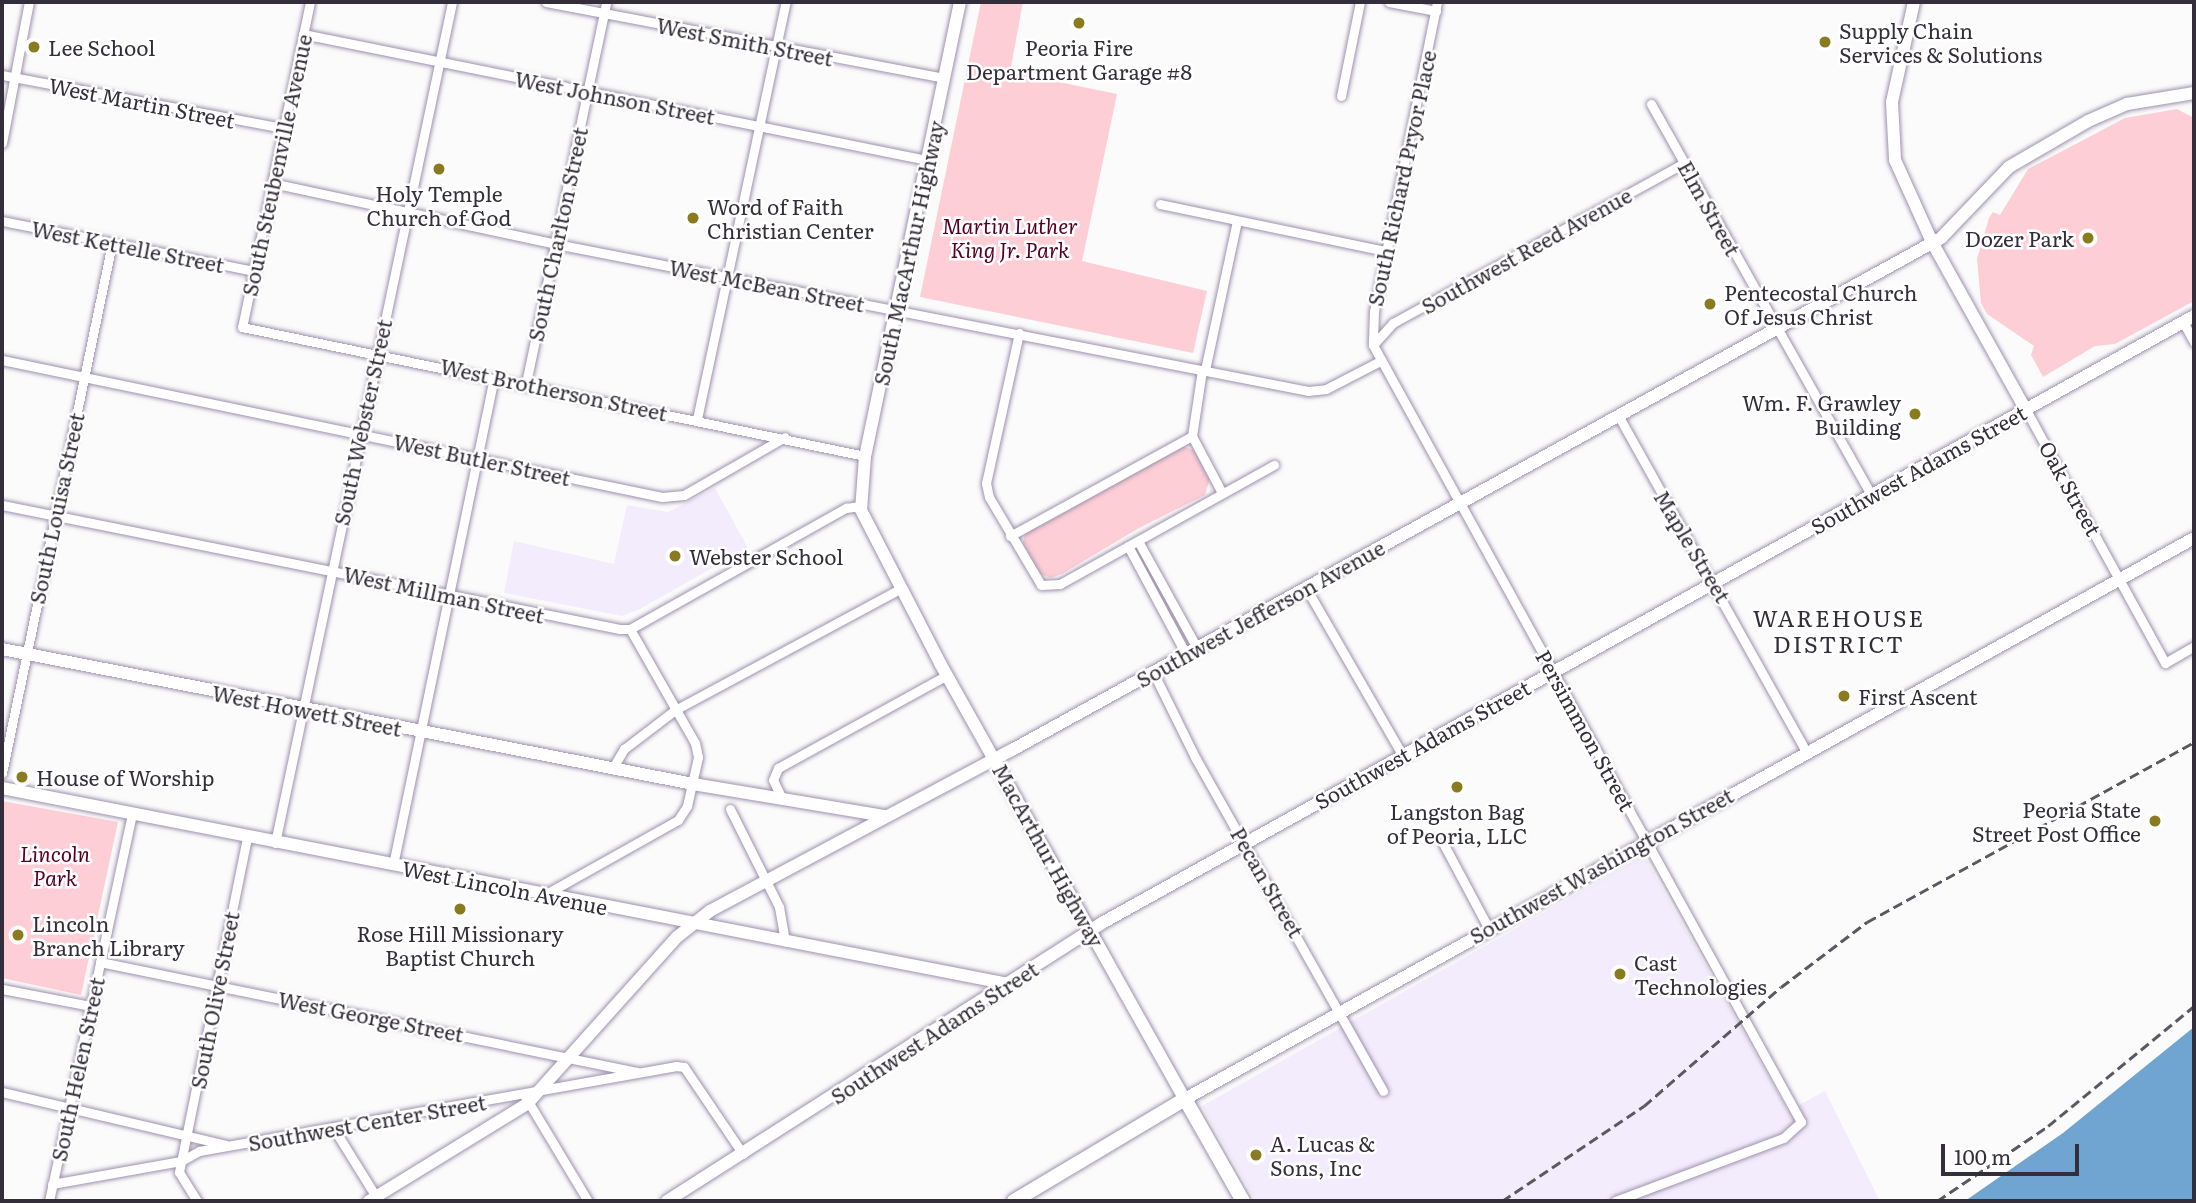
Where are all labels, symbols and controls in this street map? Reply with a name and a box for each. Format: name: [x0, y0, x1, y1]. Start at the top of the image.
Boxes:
street label: West Smith Street: [654, 11, 836, 71]
marker: Peoria Fire Department Garage #8: [1071, 15, 1087, 31]
place label: Supply Chain Services & Solutions: [1839, 17, 2042, 67]
street label: South Steubenville Avenue: [236, 32, 316, 298]
place label: Lee School: [48, 34, 155, 60]
place label: Peoria Fire Department Garage #8: [966, 34, 1192, 84]
marker: Supply Chain Services & Solutions: [1817, 34, 1833, 50]
marker: Lee School: [26, 39, 42, 55]
street label: South Richard Pryor Place: [1362, 48, 1440, 308]
street label: West Johnson Street: [513, 65, 717, 129]
street label: West Martin Street: [47, 72, 237, 132]
street label: South MacArthur Highway: [868, 118, 948, 388]
street label: South Charlton Street: [522, 125, 592, 343]
street label: Elm Street: [1674, 156, 1746, 260]
marker: Holy Temple Church of God: [431, 161, 447, 177]
place label: Holy Temple Church of God: [367, 180, 511, 230]
street label: Southwest Reed Avenue: [1416, 182, 1636, 318]
place label: Word of Faith Christian Center: [707, 193, 874, 243]
marker: Word of Faith Christian Center: [685, 210, 701, 226]
park label: Martin Luther King Jr. Park: [942, 212, 1078, 262]
street label: West Kettelle Street: [29, 215, 227, 277]
place label: Dozer Park: [1965, 225, 2074, 251]
marker: Dozer Park: [2080, 230, 2096, 246]
street label: West McBean Street: [667, 254, 867, 316]
place label: Pentecostal Church Of Jesus Christ: [1724, 279, 1917, 329]
marker: Pentecostal Church Of Jesus Christ: [1702, 296, 1718, 312]
street label: South Webster Street: [328, 317, 396, 527]
street label: West Brotherson Street: [438, 353, 670, 425]
place label: Wm. F. Grawley Building: [1742, 389, 1901, 439]
street label: Southwest Adams Street: [1806, 399, 2030, 539]
marker: Wm. F. Grawley Building: [1907, 406, 1923, 422]
street label: South Louisa Street: [23, 410, 89, 606]
street label: West Butler Street: [391, 428, 573, 490]
street label: Oak Street: [2035, 436, 2107, 540]
street label: Maple Street: [1650, 485, 1736, 607]
street label: Southwest Jefferson Avenue: [1131, 534, 1389, 692]
place label: Webster School: [689, 543, 843, 569]
marker: Webster School: [667, 548, 683, 564]
street label: West Millman Street: [341, 560, 547, 628]
district label: WAREHOUSE DISTRICT: [1754, 603, 1924, 657]
street label: Persimmon Street: [1531, 645, 1641, 815]
street label: Southwest Adams Street: [1310, 674, 1534, 814]
street label: West Howett Street: [210, 679, 404, 741]
place label: First Ascent: [1858, 683, 1977, 709]
marker: First Ascent: [1836, 688, 1852, 704]
street label: MacArthur Highway: [988, 759, 1110, 951]
place label: House of Worship: [36, 764, 215, 790]
marker: House of Worship: [14, 769, 30, 785]
marker: Langston Bag of Peoria, LLC: [1449, 779, 1465, 795]
street label: Southwest Washington Street: [1465, 782, 1737, 948]
place label: Peoria State Street Post Office: [1972, 796, 2141, 846]
place label: Langston Bag of Peoria, LLC: [1387, 798, 1527, 848]
marker: Peoria State Street Post Office: [2147, 813, 2163, 829]
street label: Pecan Street: [1226, 822, 1310, 942]
park label: Lincoln Park: [20, 840, 90, 890]
street label: West Lincoln Avenue: [400, 855, 610, 919]
marker: Rose Hill Missionary Baptist Church: [452, 901, 468, 917]
street label: South Olive Street: [184, 909, 244, 1091]
place label: Lincoln Branch Library: [32, 910, 185, 960]
place label: Rose Hill Missionary Baptist Church: [356, 920, 564, 970]
marker: Lincoln Branch Library: [10, 927, 26, 943]
place label: Cast Technologies: [1634, 949, 1767, 999]
street label: Southwest Adams Street: [825, 955, 1043, 1109]
marker: Cast Technologies: [1612, 966, 1628, 982]
street label: South Helen Street: [45, 975, 109, 1163]
street label: West George Street: [276, 986, 466, 1046]
street label: Southwest Center Street: [246, 1089, 488, 1155]
place label: A. Lucas & Sons, Inc: [1270, 1130, 1375, 1180]
scale bar: [1944, 1130, 2082, 1174]
text: 100 m: [1954, 1140, 2011, 1171]
marker: A. Lucas & Sons, Inc: [1248, 1147, 1264, 1163]

